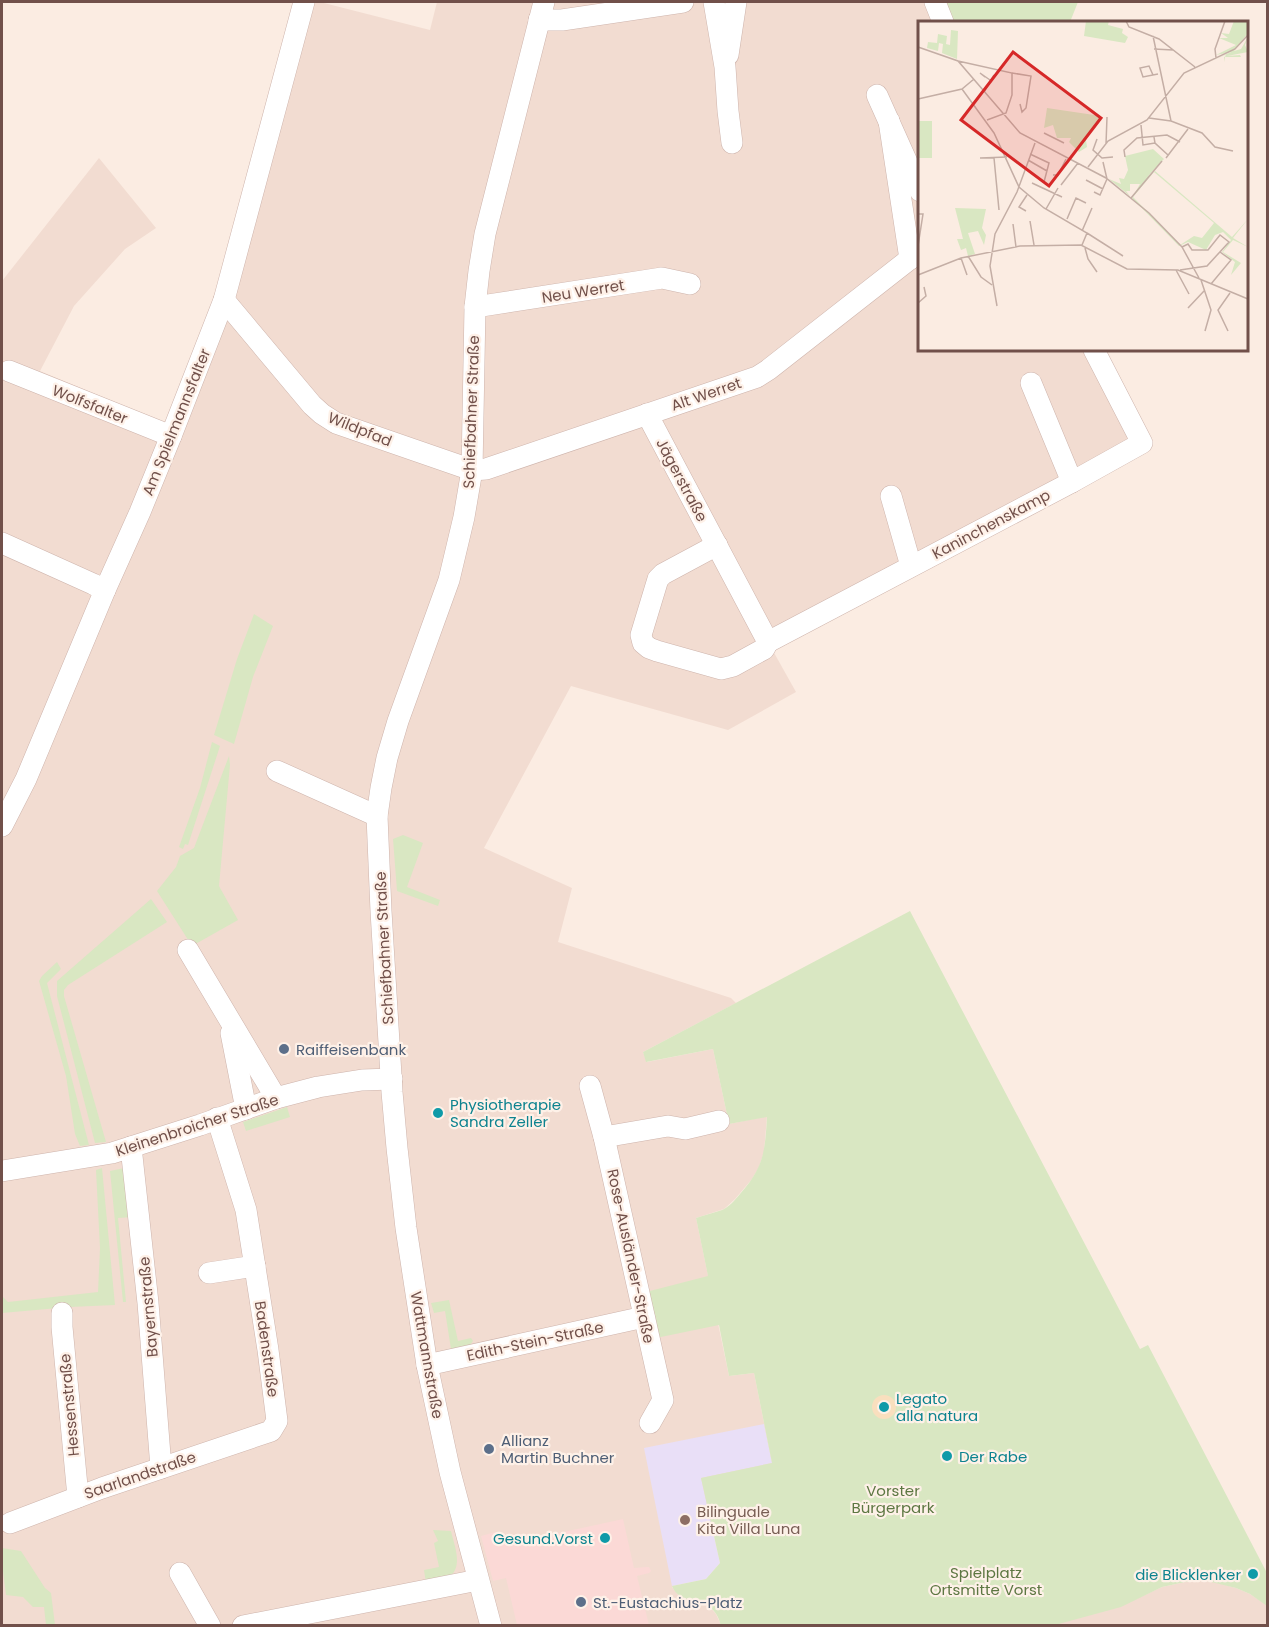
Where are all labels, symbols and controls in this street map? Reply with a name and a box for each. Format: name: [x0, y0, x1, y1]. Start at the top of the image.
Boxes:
inset map: [918, 21, 1248, 351]
street label: Neu Werret: [540, 274, 626, 308]
street label: Schiefbahner Straße: [458, 335, 484, 489]
street label: Am Spielmannsfalter: [137, 345, 215, 499]
street label: Alt Werret: [668, 372, 744, 416]
street label: Wolfsfalter: [49, 379, 131, 429]
street label: Wildpfad: [325, 407, 395, 451]
street label: Jägerstraße: [651, 435, 713, 525]
street label: Kaninchenskamp: [928, 484, 1054, 564]
street label: Schiefbahner Straße: [370, 871, 398, 1025]
place label: Raiffeisenbank: [296, 1039, 406, 1060]
marker: Raiffeisenbank: [277, 1042, 291, 1056]
street label: Kleinenbroicher Straße: [113, 1089, 281, 1161]
place label: Physiotherapie Sandra Zeller: [450, 1094, 561, 1132]
marker: Physiotherapie Sandra Zeller: [431, 1106, 445, 1120]
street label: Rose-Ausländer-Straße: [602, 1167, 660, 1345]
street label: Bayernstraße: [133, 1256, 163, 1358]
street label: Wattmannstraße: [405, 1290, 449, 1420]
street label: Badenstraße: [250, 1300, 284, 1398]
street label: Edith-Stein-Straße: [465, 1316, 605, 1366]
street label: Hessenstraße: [54, 1353, 84, 1457]
place label: Legato alla natura: [896, 1388, 978, 1426]
marker: Legato alla natura: [877, 1400, 891, 1414]
place label: Allianz Martin Buchner: [501, 1430, 615, 1468]
marker: Allianz Martin Buchner: [482, 1442, 496, 1456]
street label: Saarlandstraße: [81, 1446, 199, 1504]
place label: Der Rabe: [959, 1446, 1027, 1467]
marker: Der Rabe: [940, 1449, 954, 1463]
park label: Vorster Bürgerpark: [851, 1480, 935, 1518]
place label: Bilinguale Kita Villa Luna: [697, 1501, 800, 1539]
marker: Bilinguale Kita Villa Luna: [678, 1513, 692, 1527]
place label: Gesund.Vorst: [493, 1528, 593, 1549]
marker: Gesund.Vorst: [598, 1531, 612, 1545]
park label: Spielplatz Ortsmitte Vorst: [930, 1562, 1042, 1600]
place label: die Blicklenker: [1135, 1564, 1241, 1585]
marker: die Blicklenker: [1246, 1567, 1260, 1581]
place label: St.-Eustachius-Platz: [593, 1592, 742, 1613]
marker: St.-Eustachius-Platz: [574, 1595, 588, 1609]

